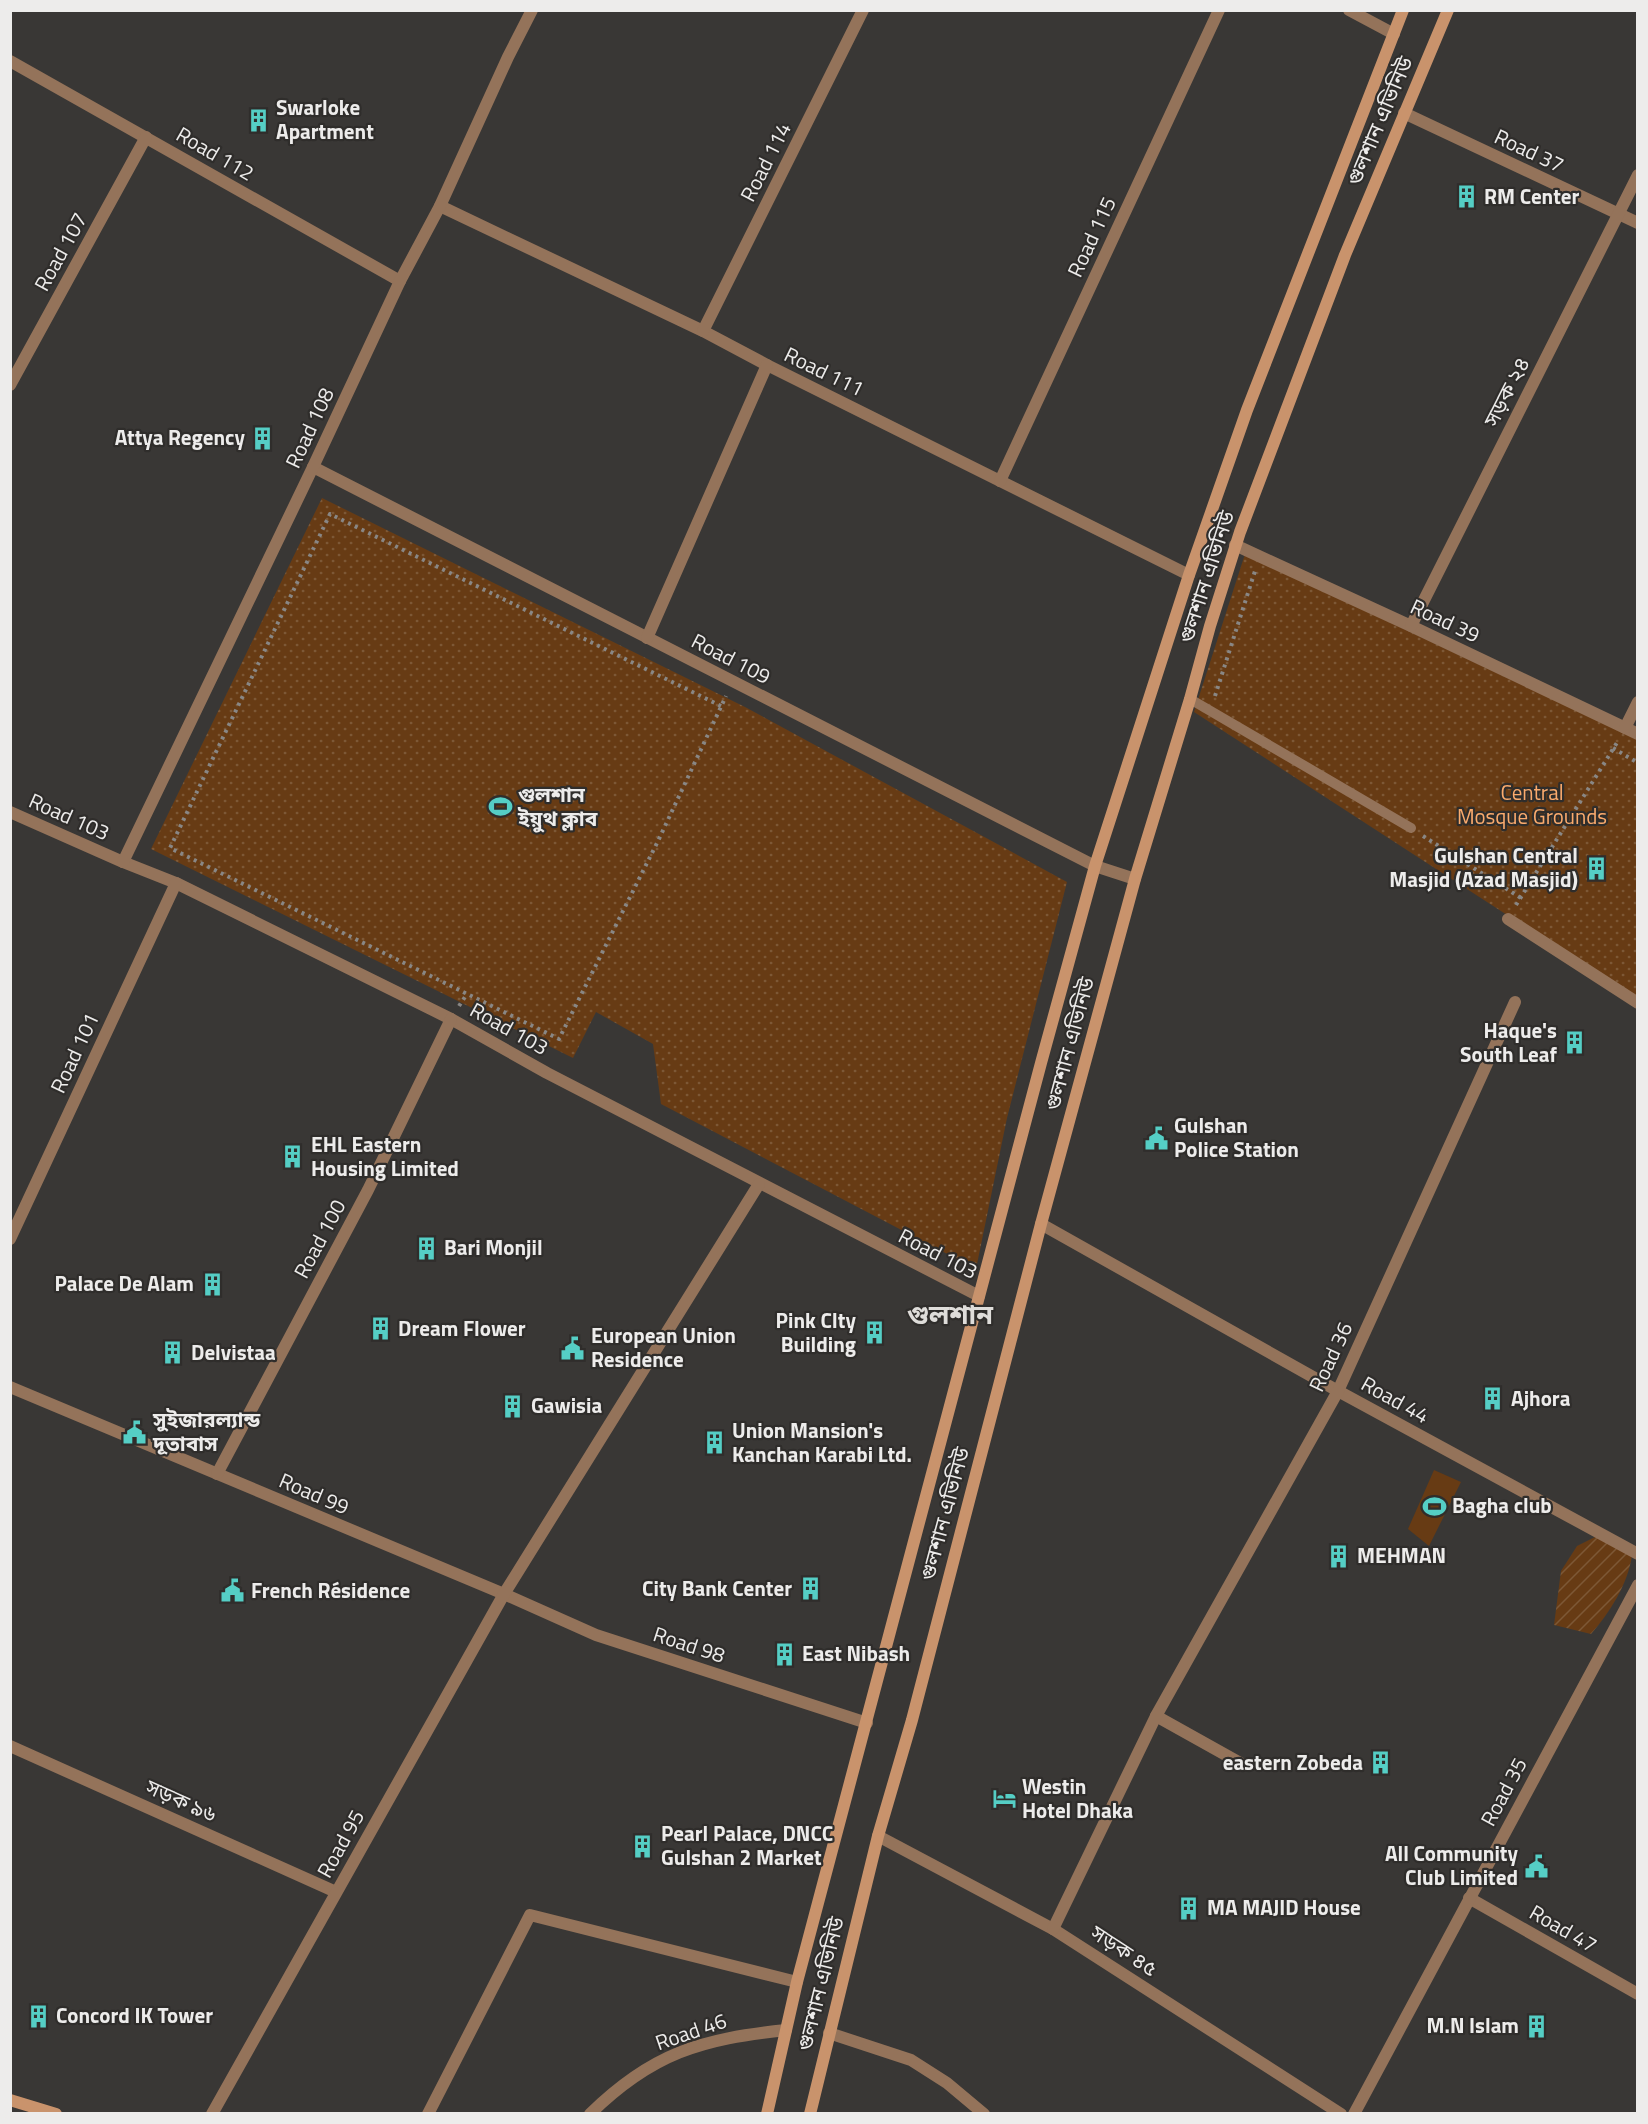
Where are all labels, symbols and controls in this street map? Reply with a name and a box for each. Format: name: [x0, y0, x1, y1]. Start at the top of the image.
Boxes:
street label: গুলশান এভিনিউ: [1338, 50, 1421, 190]
place label: Swarloke Apartment: [276, 91, 374, 147]
building icon: Swarloke Apartment: [245, 107, 271, 133]
street label: Road 114: [731, 116, 799, 207]
street label: Road 112: [171, 118, 260, 188]
street label: Road 37: [1489, 120, 1570, 180]
place label: RM Center: [1484, 180, 1580, 212]
building icon: RM Center: [1453, 184, 1479, 210]
street label: Road 115: [1059, 191, 1124, 282]
street label: Road 107: [25, 206, 95, 297]
street label: Road 111: [779, 338, 870, 404]
street label: সড়ক ২৪: [1474, 351, 1537, 433]
street label: Road 108: [277, 382, 342, 473]
place label: Attya Regency: [115, 421, 245, 453]
building icon: Attya Regency: [250, 425, 276, 451]
street label: গুলশান এভিনিউ: [1170, 505, 1243, 647]
street label: Road 39: [1405, 590, 1486, 650]
street label: Road 109: [686, 624, 777, 692]
park label: Central Mosque Grounds: [1457, 776, 1607, 832]
place label: গুলশান ইয়ুথ ক্লাব: [517, 778, 598, 834]
street label: Road 103: [24, 784, 115, 848]
sports icon: গুলশান ইয়ুথ ক্লাব: [487, 794, 513, 820]
place label: Gulshan Central Masjid (Azad Masjid): [1389, 839, 1578, 895]
building icon: Gulshan Central Masjid (Azad Masjid): [1583, 855, 1609, 881]
street label: গুলশান এভিনিউ: [1036, 972, 1103, 1114]
street label: Road 103: [464, 993, 555, 1063]
street label: Road 101: [42, 1007, 107, 1098]
place label: Haque's South Leaf: [1460, 1014, 1558, 1070]
building icon: Haque's South Leaf: [1562, 1030, 1588, 1056]
place label: Gulshan Police Station: [1174, 1109, 1299, 1165]
public building icon: Gulshan Police Station: [1143, 1125, 1169, 1151]
place label: EHL Eastern Housing Limited: [311, 1128, 459, 1184]
building icon: EHL Eastern Housing Limited: [280, 1144, 306, 1170]
street label: Road 100: [285, 1193, 353, 1284]
street label: Road 103: [893, 1219, 984, 1287]
place label: Bari Monjil: [444, 1231, 543, 1263]
building icon: Bari Monjil: [413, 1235, 439, 1261]
place label: Palace De Alam: [55, 1267, 194, 1299]
building icon: Palace De Alam: [199, 1271, 225, 1297]
district label: গুলশান: [907, 1293, 994, 1334]
place label: Pink CIty Building: [776, 1304, 856, 1360]
place label: Dream Flower: [398, 1312, 526, 1344]
building icon: Dream Flower: [367, 1316, 393, 1342]
street label: Road 36: [1300, 1316, 1360, 1397]
place label: European Union Residence: [591, 1319, 736, 1375]
building icon: Pink CIty Building: [861, 1320, 887, 1346]
public building icon: European Union Residence: [560, 1335, 586, 1361]
place label: Delvistaa: [191, 1336, 276, 1368]
building icon: Delvistaa: [160, 1340, 186, 1366]
street label: Road 44: [1356, 1367, 1435, 1431]
place label: Ajhora: [1511, 1382, 1571, 1414]
building icon: Ajhora: [1480, 1386, 1506, 1412]
place label: Gawisia: [531, 1389, 602, 1421]
building icon: Gawisia: [500, 1393, 526, 1419]
place label: সুইজারল্যান্ড দূতাবাস: [152, 1403, 261, 1459]
place label: Union Mansion's Kanchan Karabi Ltd.: [732, 1414, 912, 1470]
public building icon: সুইজারল্যান্ড দূতাবাস: [122, 1419, 148, 1445]
building icon: Union Mansion's Kanchan Karabi Ltd.: [701, 1430, 727, 1456]
street label: গুলশান এভিনিউ: [911, 1442, 978, 1584]
street label: Road 99: [274, 1464, 355, 1522]
place label: Bagha club: [1452, 1489, 1552, 1521]
sports icon: Bagha club: [1421, 1493, 1447, 1519]
place label: MEHMAN: [1357, 1539, 1446, 1571]
building icon: MEHMAN: [1326, 1543, 1352, 1569]
place label: City Bank Center: [642, 1572, 792, 1604]
place label: French Résidence: [251, 1574, 410, 1606]
building icon: City Bank Center: [797, 1576, 823, 1602]
public building icon: French Résidence: [220, 1578, 246, 1604]
street label: Road 98: [649, 1617, 729, 1671]
place label: East Nibash: [802, 1637, 910, 1669]
building icon: East Nibash: [771, 1641, 797, 1667]
place label: eastern Zobeda: [1223, 1746, 1363, 1778]
building icon: eastern Zobeda: [1368, 1750, 1394, 1776]
street label: Road 35: [1472, 1752, 1535, 1832]
street label: সড়ক ৯৬: [140, 1770, 222, 1830]
place label: Westin Hotel Dhaka: [1022, 1770, 1133, 1826]
hotel icon: Westin Hotel Dhaka: [991, 1786, 1017, 1812]
street label: Road 95: [308, 1804, 372, 1883]
place label: Pearl Palace, DNCC Gulshan 2 Market: [661, 1817, 833, 1873]
building icon: Pearl Palace, DNCC Gulshan 2 Market: [630, 1833, 656, 1859]
place label: All Community Club Limited: [1385, 1837, 1518, 1893]
public building icon: All Community Club Limited: [1523, 1853, 1549, 1879]
place label: MA MAJID House: [1207, 1891, 1361, 1923]
building icon: MA MAJID House: [1176, 1895, 1202, 1921]
street label: Road 47: [1524, 1896, 1603, 1960]
street label: গুলশান এভিনিউ: [788, 1912, 852, 2054]
street label: সড়ক ৪৫: [1084, 1916, 1164, 1984]
place label: Concord IK Tower: [56, 1999, 213, 2031]
building icon: Concord IK Tower: [25, 2003, 51, 2029]
street label: Road 46: [651, 2004, 731, 2058]
place label: M.N Islam: [1426, 2009, 1519, 2041]
building icon: M.N Islam: [1524, 2013, 1550, 2039]

